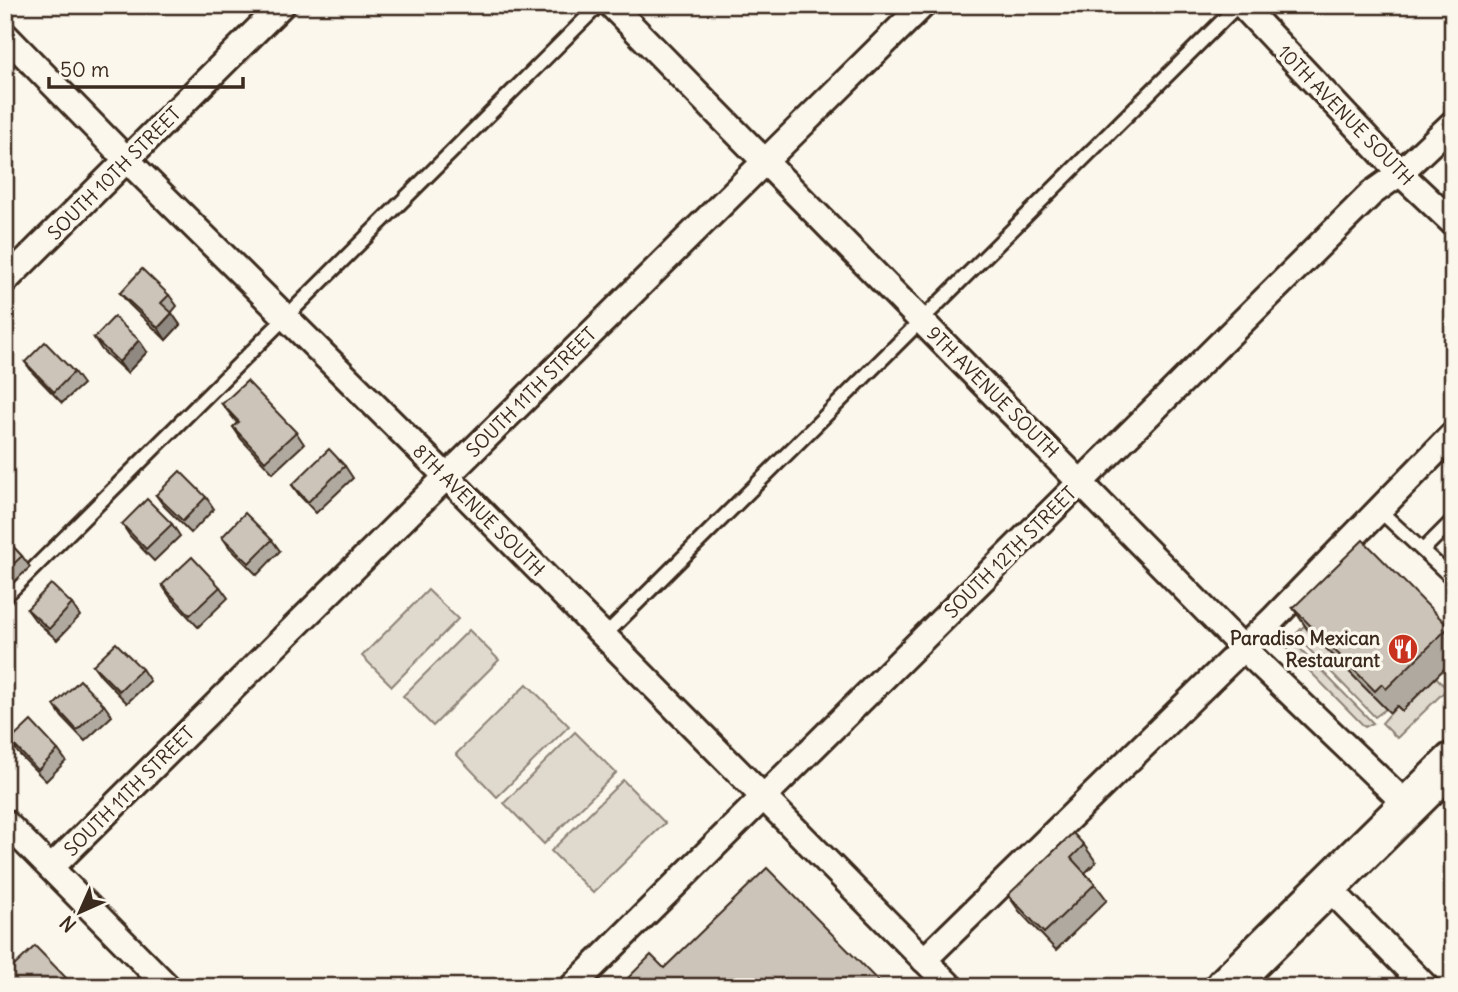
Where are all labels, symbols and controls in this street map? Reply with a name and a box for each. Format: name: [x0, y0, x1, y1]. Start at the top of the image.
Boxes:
street label: 10TH AVENUE SOUTH: [1273, 40, 1419, 190]
scale bar: [49, 46, 243, 90]
text: 50 m: [60, 56, 109, 83]
street label: SOUTH 10TH STREET: [42, 101, 186, 245]
street label: 9TH AVENUE SOUTH: [922, 321, 1064, 463]
street label: SOUTH 11TH STREET: [461, 322, 601, 462]
street label: 8TH AVENUE SOUTH: [408, 439, 550, 581]
street label: SOUTH 12TH STREET: [939, 481, 1081, 623]
place label: Paradiso Mexican Restaurant: [1230, 626, 1381, 672]
restaurant icon: Paradiso Mexican Restaurant: [1386, 632, 1420, 666]
street label: SOUTH 11TH STREET: [59, 721, 199, 861]
north arrow: [46, 876, 116, 946]
text: N: [55, 911, 81, 937]

